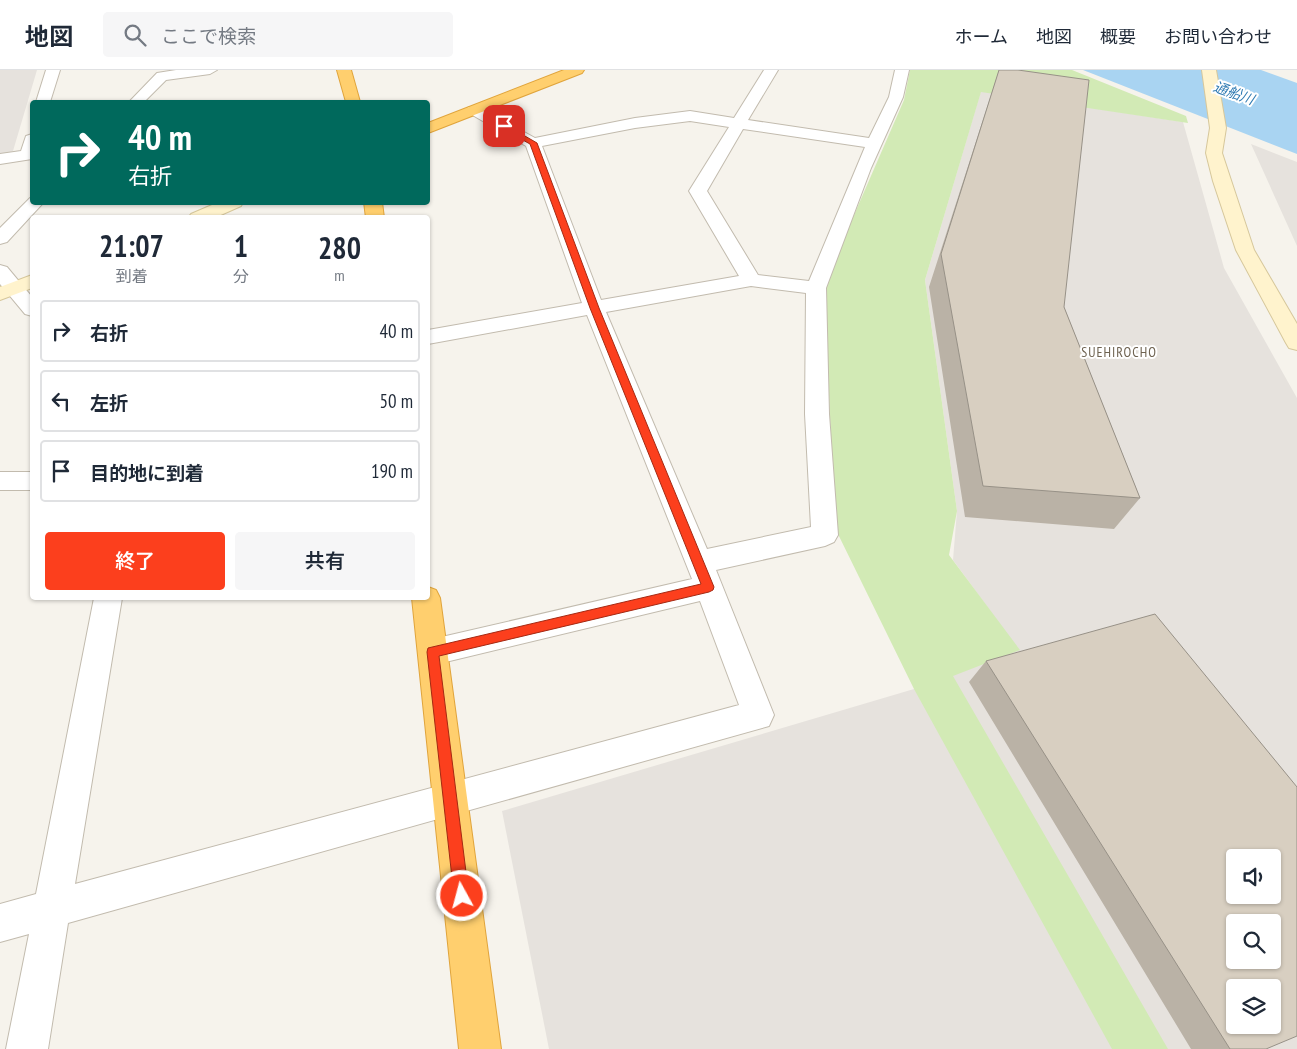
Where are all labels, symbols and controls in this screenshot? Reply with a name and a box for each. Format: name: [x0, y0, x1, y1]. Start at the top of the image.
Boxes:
search box: [103, 12, 453, 57]
text: 地図: [25, 21, 73, 52]
icon: search: [121, 21, 149, 49]
text: ここで検索: [161, 24, 256, 48]
text: ホーム: [955, 25, 1008, 48]
text: 地図: [1036, 25, 1072, 48]
text: 概要: [1100, 25, 1136, 48]
text: お問い合わせ: [1164, 25, 1272, 48]
water label: 通船川: [1211, 77, 1259, 109]
pin: [483, 105, 525, 147]
icon: arrive: [490, 112, 518, 140]
text: 40 m: [128, 114, 192, 160]
icon: right: [45, 120, 110, 185]
text: 右折: [128, 162, 172, 190]
text: 21:07: [99, 226, 164, 265]
text: 1: [234, 226, 248, 265]
text: 280: [318, 228, 361, 267]
text: m: [334, 265, 345, 285]
text: 到着: [115, 266, 147, 286]
text: 分: [233, 266, 249, 286]
icon: right: [47, 317, 75, 345]
text: 40 m: [380, 319, 413, 343]
text: 右折: [90, 321, 128, 345]
district label: SUEHIROCHO: [1081, 343, 1157, 361]
icon: left: [47, 387, 75, 415]
text: 50 m: [380, 389, 413, 413]
text: 左折: [90, 391, 128, 415]
icon: arrive: [47, 457, 75, 485]
text: 190 m: [371, 459, 413, 483]
text: 目的地に到着: [90, 461, 204, 485]
button: 終了: [45, 532, 225, 590]
button: 共有: [235, 532, 415, 590]
map controls: [1226, 849, 1281, 1034]
button: sound: [1226, 849, 1281, 904]
position arrow: [435, 869, 487, 921]
button: search: [1226, 914, 1281, 969]
button: layers: [1226, 979, 1281, 1034]

